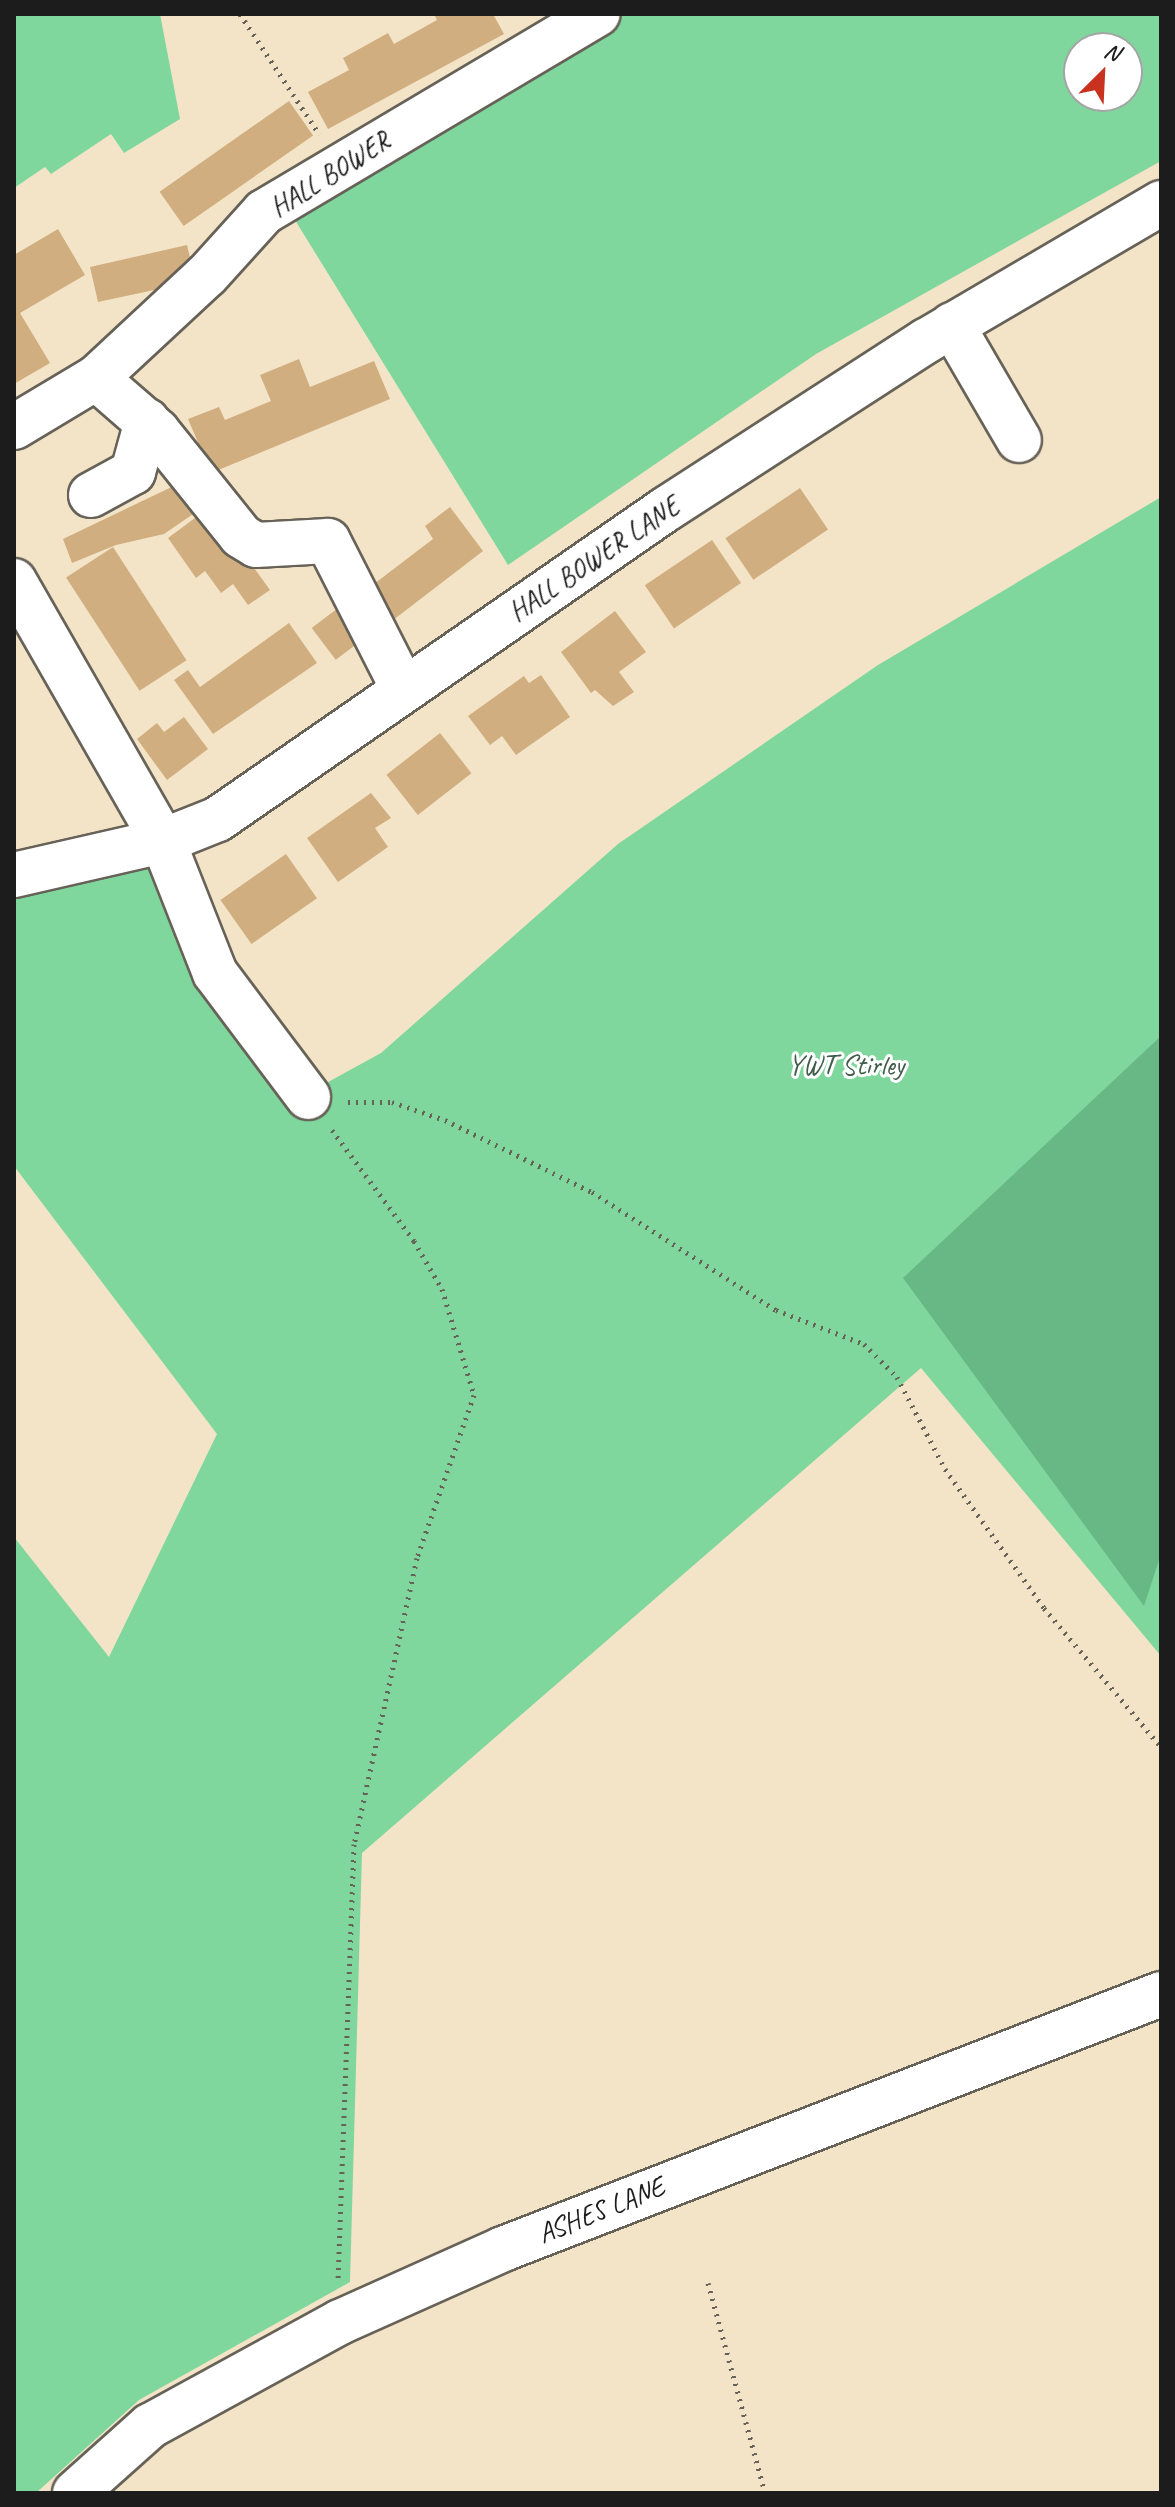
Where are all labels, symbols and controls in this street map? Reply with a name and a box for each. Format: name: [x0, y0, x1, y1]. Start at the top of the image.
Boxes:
north arrow: [1063, 32, 1143, 112]
text: N: [1100, 36, 1124, 67]
street label: HALL BOWER: [264, 124, 396, 224]
street label: HALL BOWER LANE: [502, 489, 686, 629]
park label: YWT Stirley: [788, 1048, 904, 1082]
street label: ASHES LANE: [532, 2169, 670, 2251]

